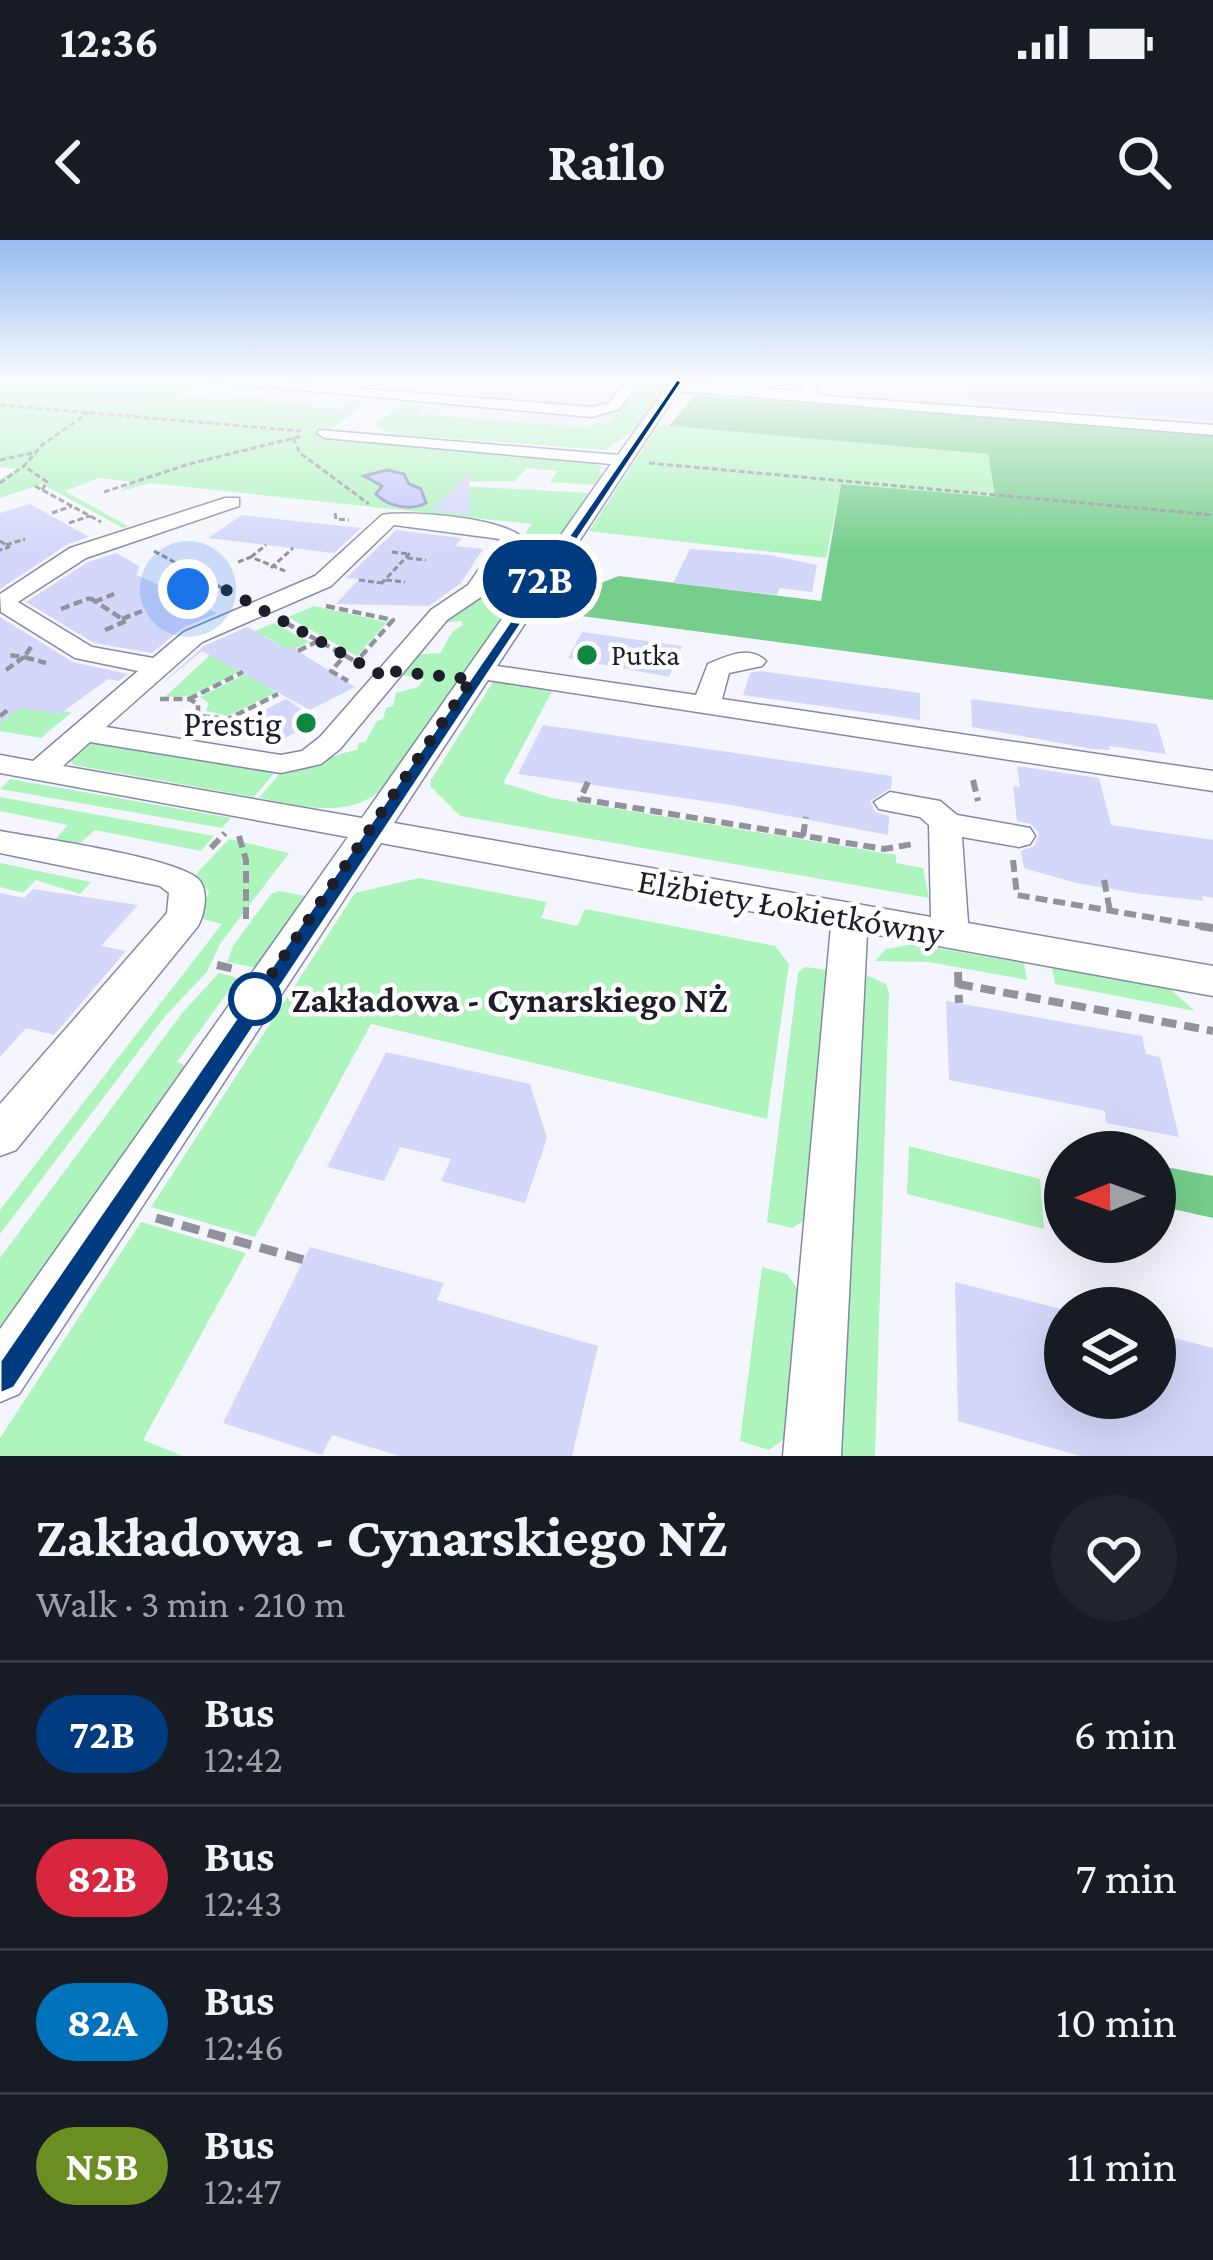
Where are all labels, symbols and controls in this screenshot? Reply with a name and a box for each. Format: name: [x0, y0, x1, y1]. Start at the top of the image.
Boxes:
text: 12:36: [60, 17, 159, 67]
icon: back: [36, 129, 102, 195]
icon: search: [1111, 129, 1177, 195]
text: Railo: [547, 132, 666, 192]
line badge: 72B: [471, 540, 609, 618]
text: 72B: [507, 555, 573, 602]
your location: [158, 559, 218, 619]
place label: Putka: [611, 638, 680, 671]
marker: Putka: [574, 642, 600, 668]
place label: Prestig: [183, 704, 282, 744]
marker: Prestig: [293, 710, 319, 736]
street label: Elżbiety Łokietkówny: [635, 860, 948, 954]
marker: Zakładowa - Cynarskiego NŻ: [230, 974, 280, 1024]
place label: Zakładowa - Cynarskiego NŻ: [291, 980, 728, 1020]
north arrow: [1044, 1131, 1176, 1263]
map controls: [1044, 1131, 1176, 1419]
button: layers: [1044, 1287, 1176, 1419]
button: heart: [1051, 1495, 1177, 1621]
text: Zakładowa - Cynarskiego NŻ: [36, 1505, 727, 1568]
text: Walk · 3 min · 210 m: [36, 1582, 346, 1625]
text: Bus: [204, 1687, 274, 1737]
text: 6 min: [1074, 1709, 1177, 1759]
text: 72B: [69, 1710, 135, 1757]
text: 12:42: [204, 1737, 283, 1780]
text: Bus: [204, 1831, 274, 1881]
text: 7 min: [1076, 1853, 1177, 1903]
text: 82B: [67, 1854, 137, 1901]
text: 12:43: [204, 1881, 283, 1924]
text: Bus: [204, 1975, 274, 2025]
text: 10 min: [1056, 1997, 1177, 2047]
text: 82A: [67, 1998, 137, 2045]
text: 12:46: [204, 2025, 284, 2068]
text: Bus: [204, 2119, 274, 2169]
text: 11 min: [1067, 2141, 1177, 2191]
text: N5B: [65, 2142, 139, 2189]
text: 12:47: [204, 2169, 281, 2212]

